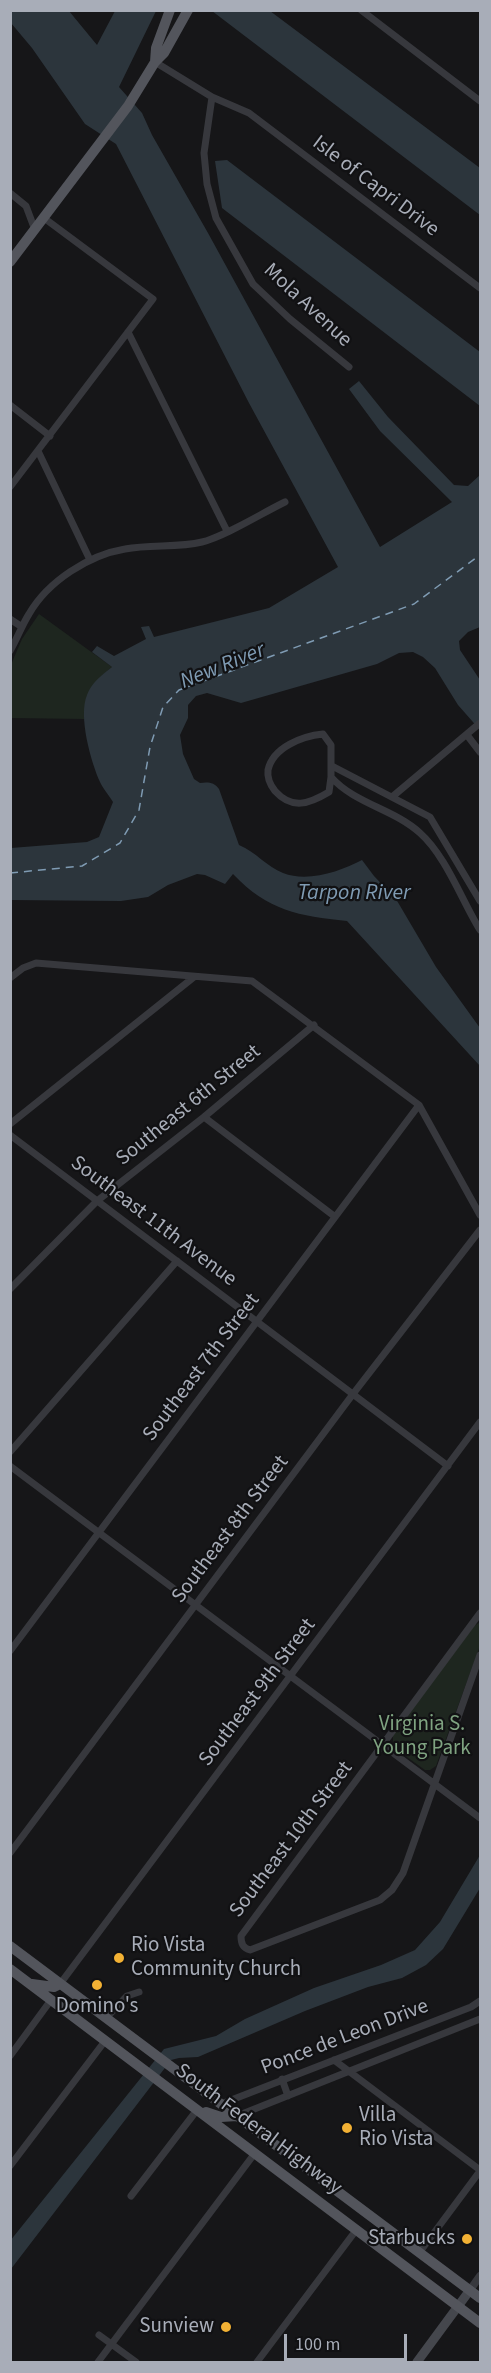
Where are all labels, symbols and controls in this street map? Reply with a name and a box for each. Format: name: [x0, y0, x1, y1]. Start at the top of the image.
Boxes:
street label: Isle of Capri Drive: [307, 131, 443, 243]
street label: Mola Avenue: [258, 259, 356, 353]
water label: New River: [177, 638, 269, 696]
water label: Tarpon River: [297, 881, 411, 907]
street label: Southeast 6th Street: [112, 1040, 266, 1172]
street label: Southeast 11th Avenue: [65, 1151, 241, 1293]
street label: Southeast 7th Street: [138, 1289, 266, 1447]
street label: Southeast 8th Street: [167, 1451, 295, 1609]
street label: Southeast 9th Street: [194, 1614, 322, 1772]
park label: Virginia S. Young Park: [373, 1712, 471, 1762]
street label: Southeast 10th Street: [225, 1757, 359, 1923]
place label: Rio Vista Community Church: [131, 1933, 301, 1983]
marker: Rio Vista Community Church: [112, 1951, 126, 1965]
marker: Domino's: [90, 1978, 104, 1992]
place label: Domino's: [56, 1994, 138, 2020]
street label: Ponce de Leon Drive: [258, 1994, 432, 2082]
street label: South Federal Highway: [170, 2059, 346, 2201]
place label: Villa Rio Vista: [359, 2103, 433, 2153]
marker: Villa Rio Vista: [340, 2121, 354, 2135]
place label: Starbucks: [368, 2226, 455, 2252]
marker: Starbucks: [460, 2232, 474, 2246]
place label: Sunview: [139, 2314, 214, 2340]
marker: Sunview: [219, 2320, 233, 2334]
scale bar: [287, 2322, 410, 2360]
text: 100 m: [295, 2332, 340, 2357]

